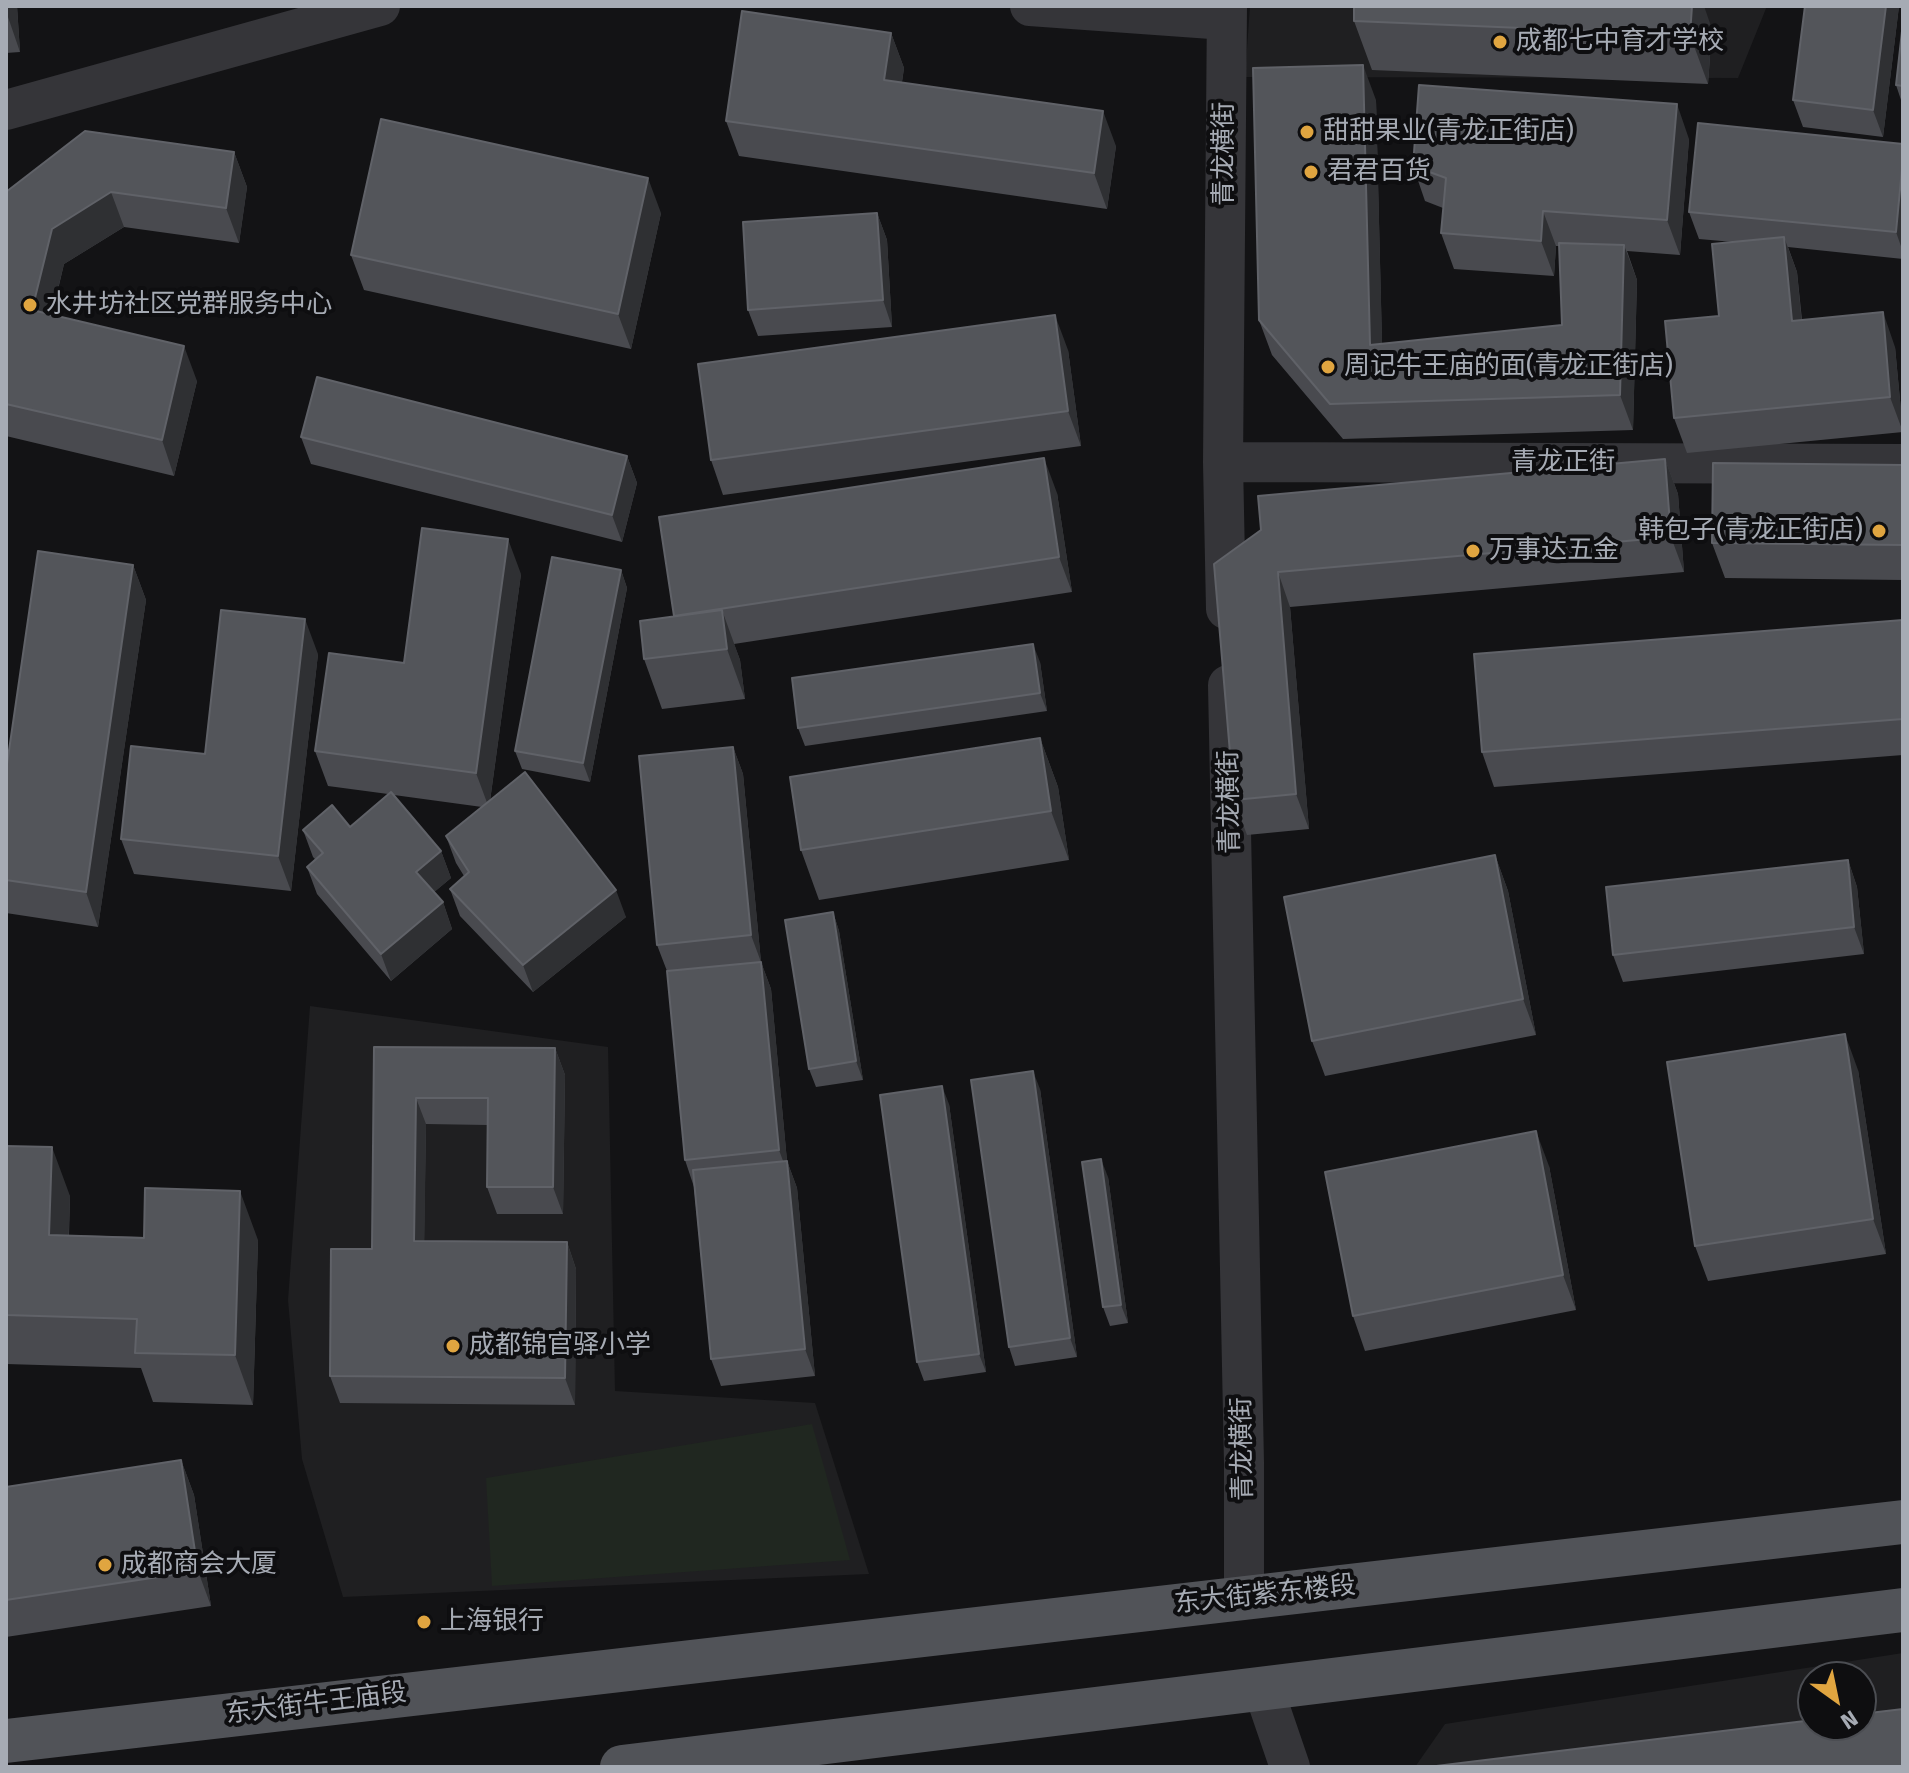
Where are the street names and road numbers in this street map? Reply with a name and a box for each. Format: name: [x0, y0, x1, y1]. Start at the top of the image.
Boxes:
street label: 青龙横街: [1209, 102, 1241, 206]
street label: 青龙正街: [1511, 447, 1615, 479]
street label: 青龙横街: [1213, 750, 1247, 854]
street label: 青龙横街: [1226, 1397, 1260, 1501]
street label: 东大街紫东楼段: [1173, 1570, 1357, 1620]
street label: 东大街牛王庙段: [224, 1677, 408, 1731]

